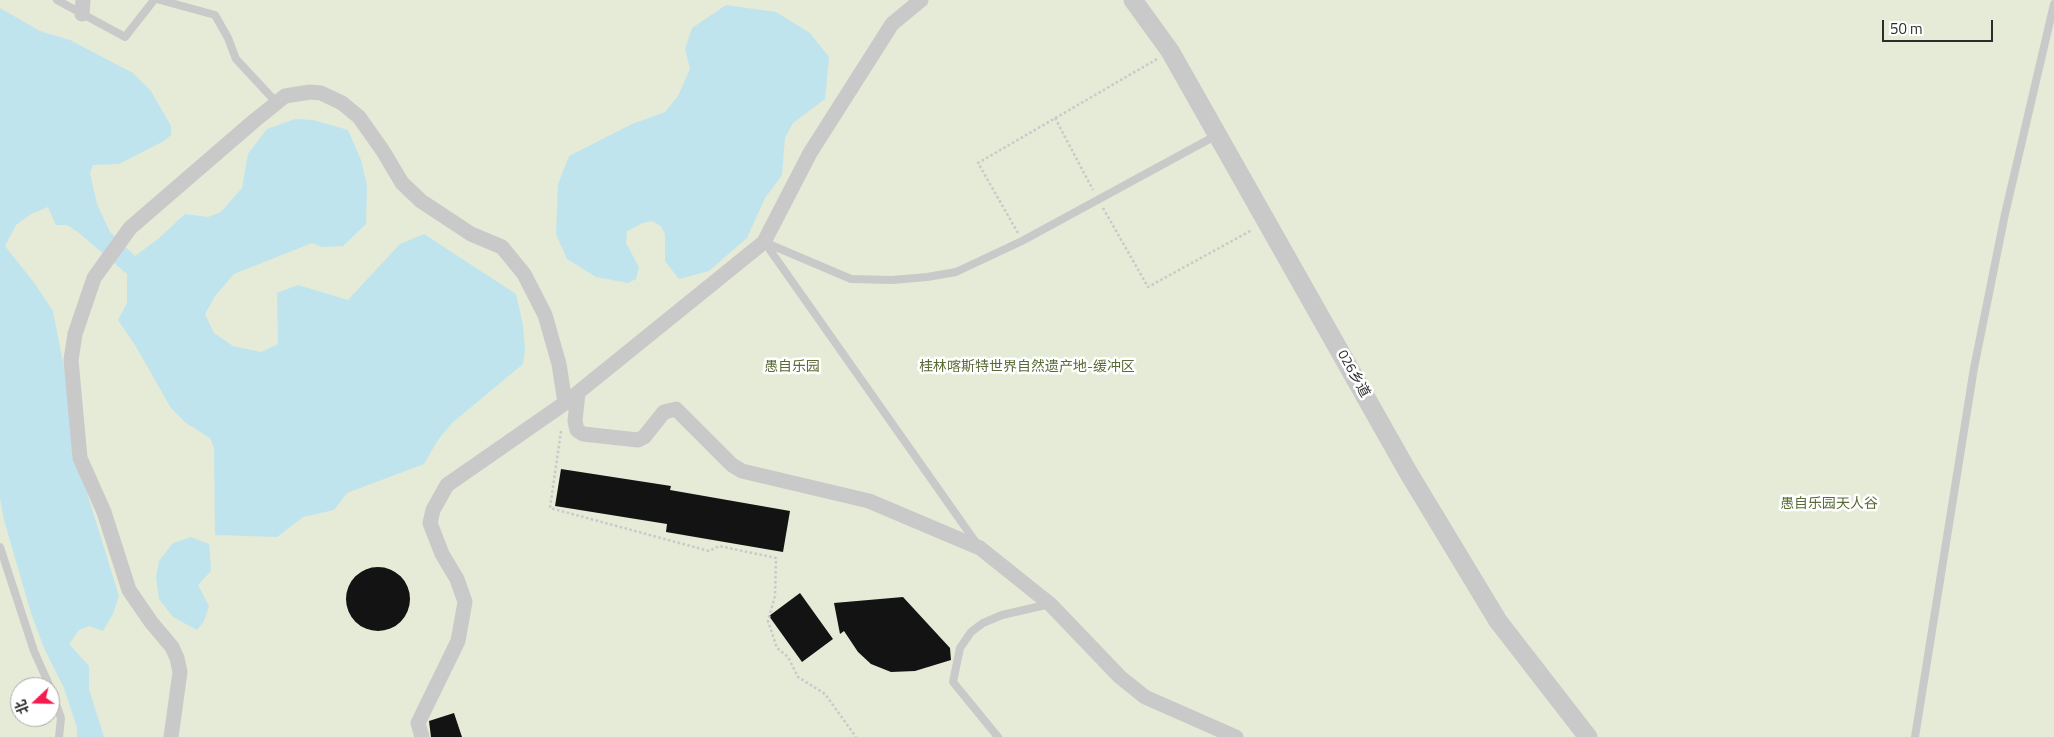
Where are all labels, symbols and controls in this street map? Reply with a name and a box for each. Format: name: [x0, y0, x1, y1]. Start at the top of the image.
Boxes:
scale bar: [1884, 10, 1995, 42]
text: 50 m: [1890, 17, 1923, 40]
street label: 026乡道: [1333, 347, 1373, 401]
park label: 愚自乐园: [764, 360, 820, 376]
park label: 桂林喀斯特世界自然遗产地-缓冲区: [919, 360, 1135, 376]
park label: 愚自乐园天人谷: [1780, 497, 1878, 513]
north arrow: [10, 677, 60, 727]
text: 北: [9, 697, 34, 717]

